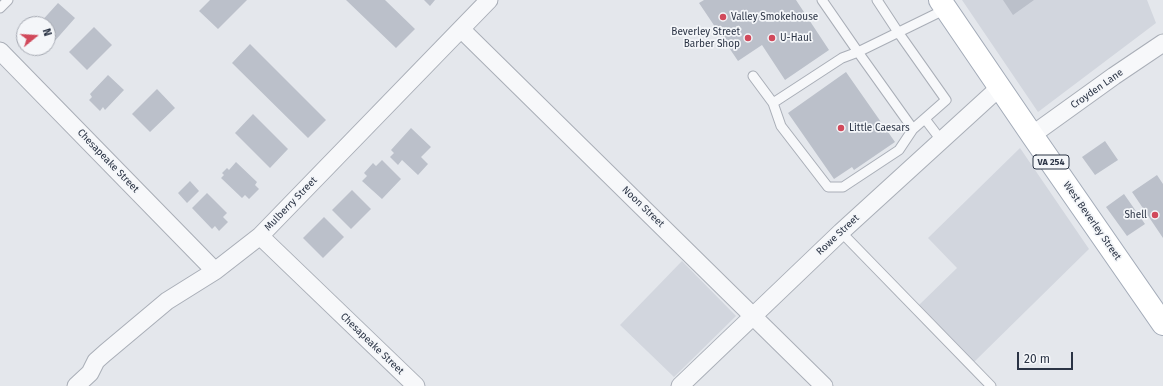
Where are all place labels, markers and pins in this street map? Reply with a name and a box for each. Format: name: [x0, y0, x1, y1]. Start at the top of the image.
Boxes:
place label: Valley Smokehouse: [731, 11, 818, 23]
marker: Valley Smokehouse: [718, 12, 728, 22]
place label: Beverley Street Barber Shop: [671, 26, 740, 50]
place label: U-Haul: [780, 32, 812, 44]
marker: Beverley Street Barber Shop: [743, 33, 753, 43]
marker: U-Haul: [767, 33, 777, 43]
place label: Little Caesars: [849, 122, 910, 134]
marker: Little Caesars: [836, 123, 846, 133]
place label: Shell: [1124, 209, 1147, 221]
marker: Shell: [1150, 210, 1160, 220]

